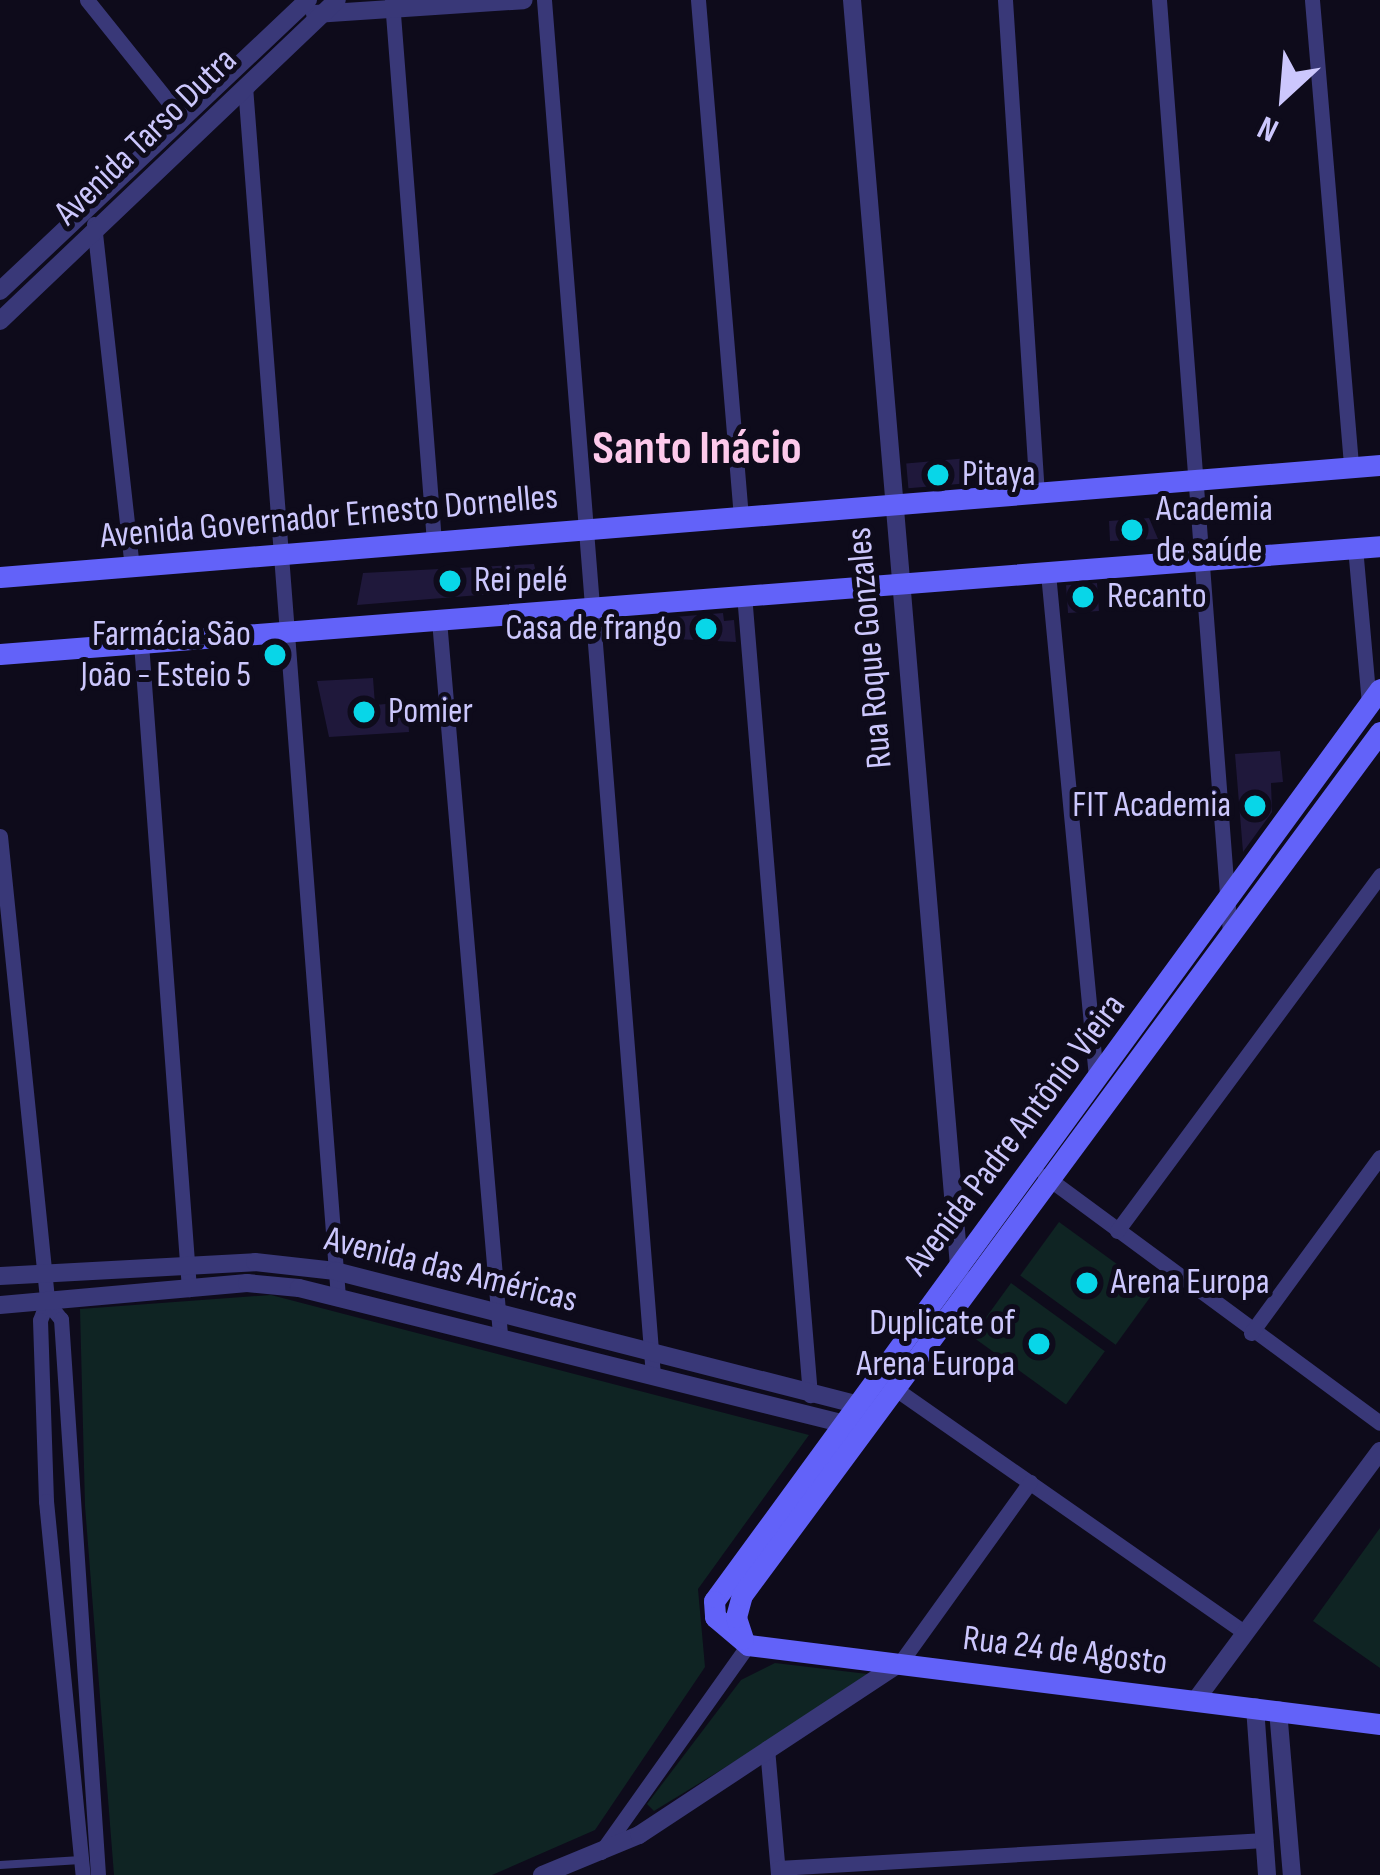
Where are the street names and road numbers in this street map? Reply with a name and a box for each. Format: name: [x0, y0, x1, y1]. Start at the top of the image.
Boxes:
street label: Avenida Tarso Dutra: [46, 39, 246, 235]
street label: Avenida Governador Ernesto Dornelles: [98, 475, 560, 559]
street label: Rua Roque Gonzales: [838, 526, 902, 770]
street label: Avenida Padre Antônio Vieira: [895, 986, 1135, 1284]
street label: Avenida das Américas: [320, 1218, 582, 1322]
street label: Rua 24 de Agosto: [960, 1617, 1170, 1685]

